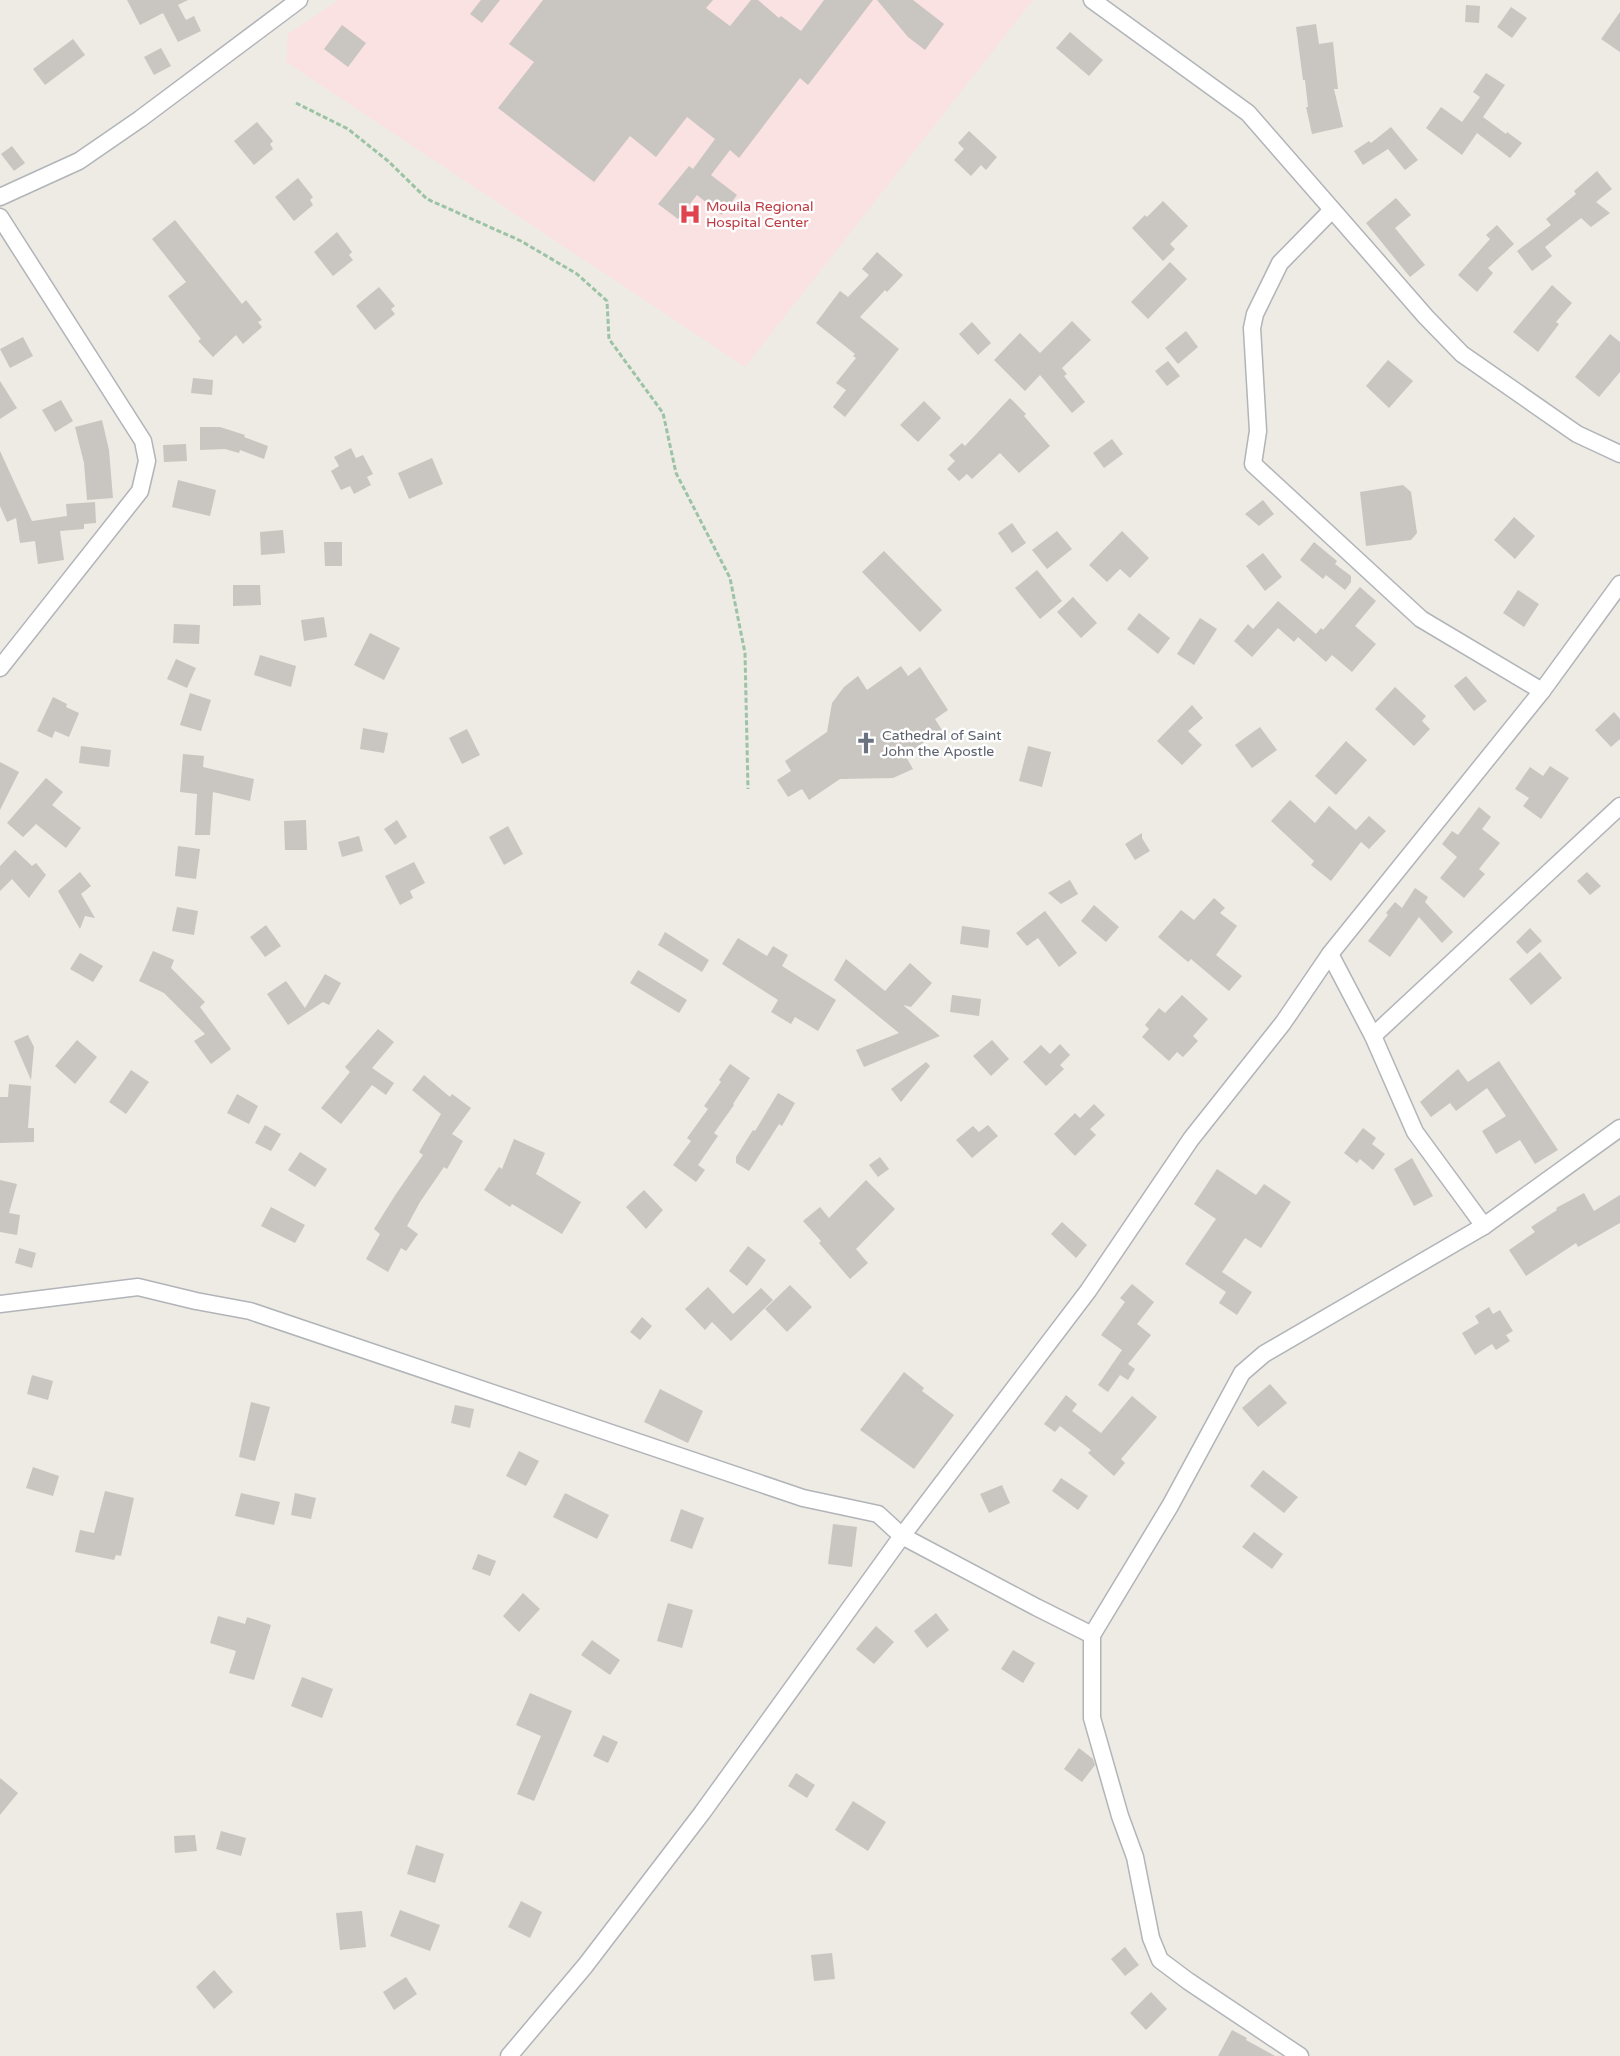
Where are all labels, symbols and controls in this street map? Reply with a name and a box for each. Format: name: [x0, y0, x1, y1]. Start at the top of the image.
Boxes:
place label: Mouila Regional Hospital Center: [706, 198, 813, 231]
hospital icon: Mouila Regional Hospital Center: [677, 201, 703, 227]
place label: Cathedral of Saint John the Apostle: [882, 727, 1002, 760]
church icon: Cathedral of Saint John the Apostle: [853, 730, 879, 756]

